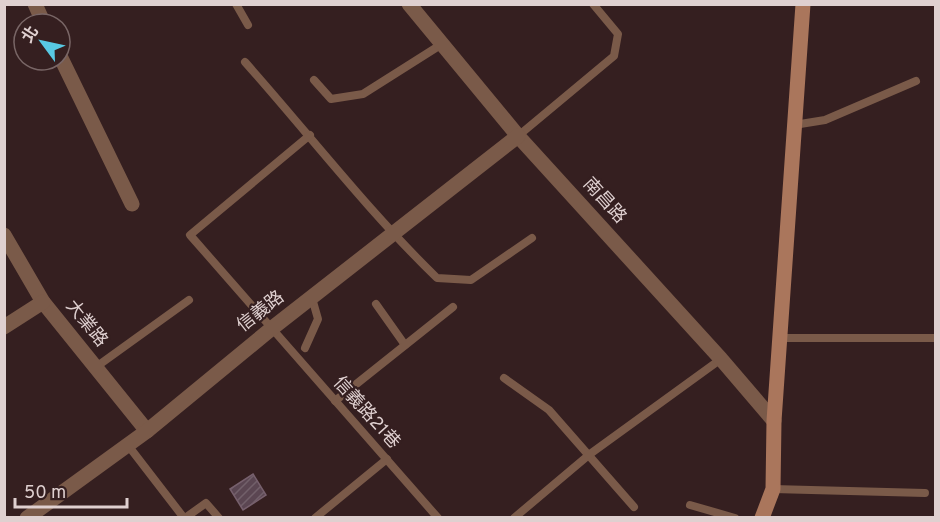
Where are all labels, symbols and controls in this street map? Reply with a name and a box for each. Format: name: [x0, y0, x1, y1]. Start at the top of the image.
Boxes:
north arrow: [12, 12, 72, 72]
text: 北: [18, 23, 44, 47]
street label: 南昌路: [577, 173, 631, 229]
street label: 信義路: [233, 286, 289, 338]
street label: 大業路: [60, 296, 112, 352]
street label: 信義路21巷: [327, 372, 405, 454]
scale bar: [15, 471, 128, 509]
text: 50 m: [24, 482, 66, 505]

